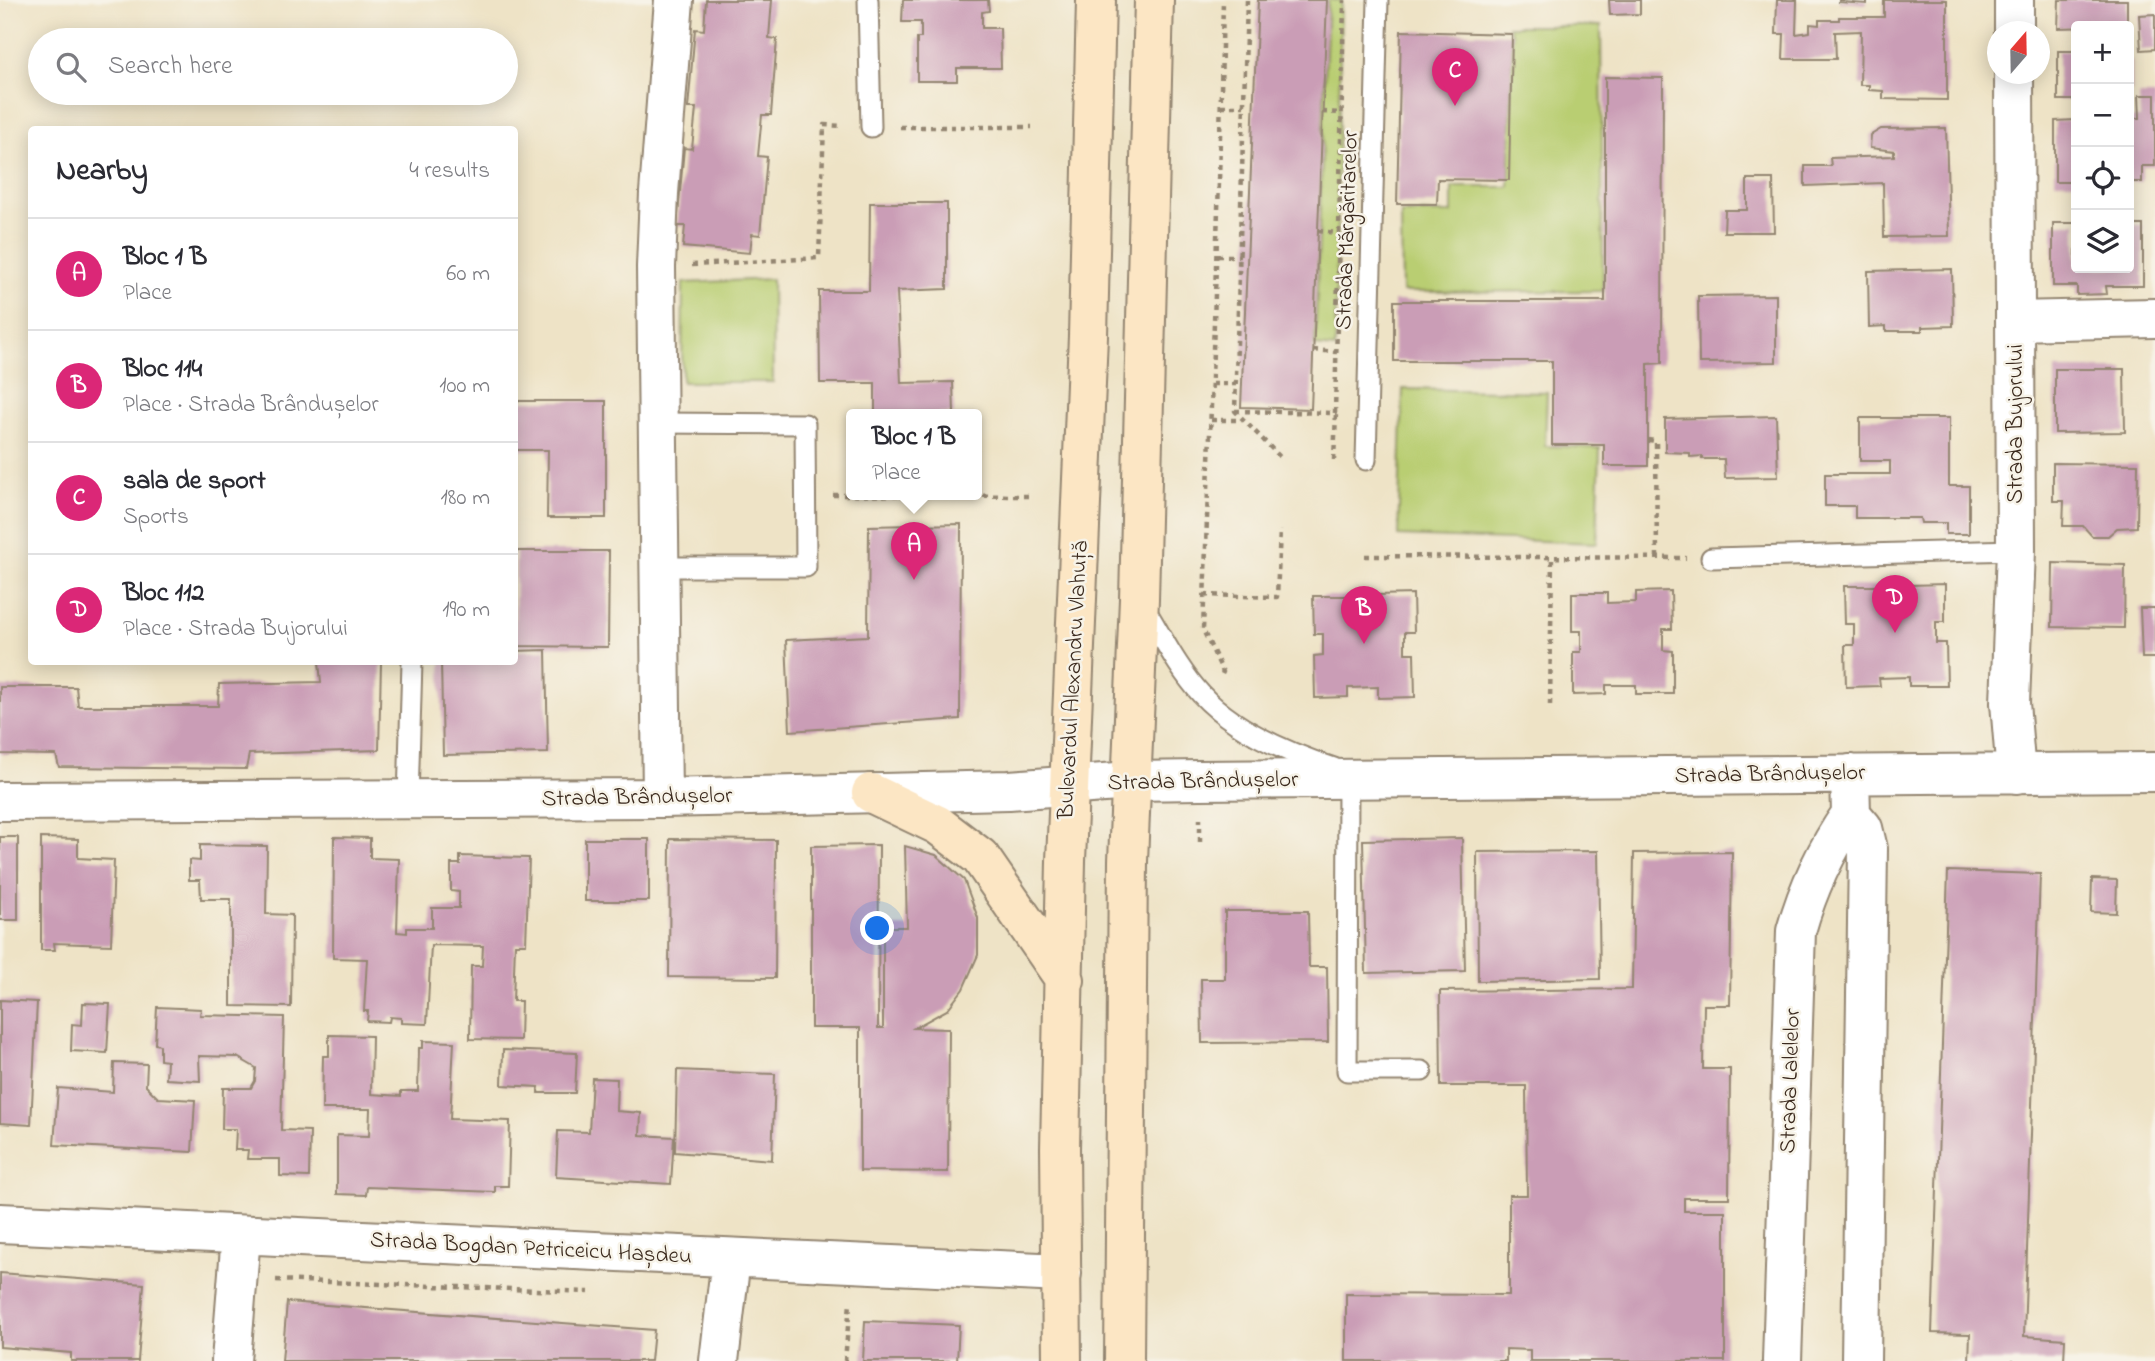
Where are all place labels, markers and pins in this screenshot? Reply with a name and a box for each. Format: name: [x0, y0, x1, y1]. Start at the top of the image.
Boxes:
pin: C: [1432, 48, 1478, 106]
pin: A: [891, 522, 937, 580]
pin: D: [1872, 575, 1918, 633]
pin: B: [1341, 586, 1387, 644]

